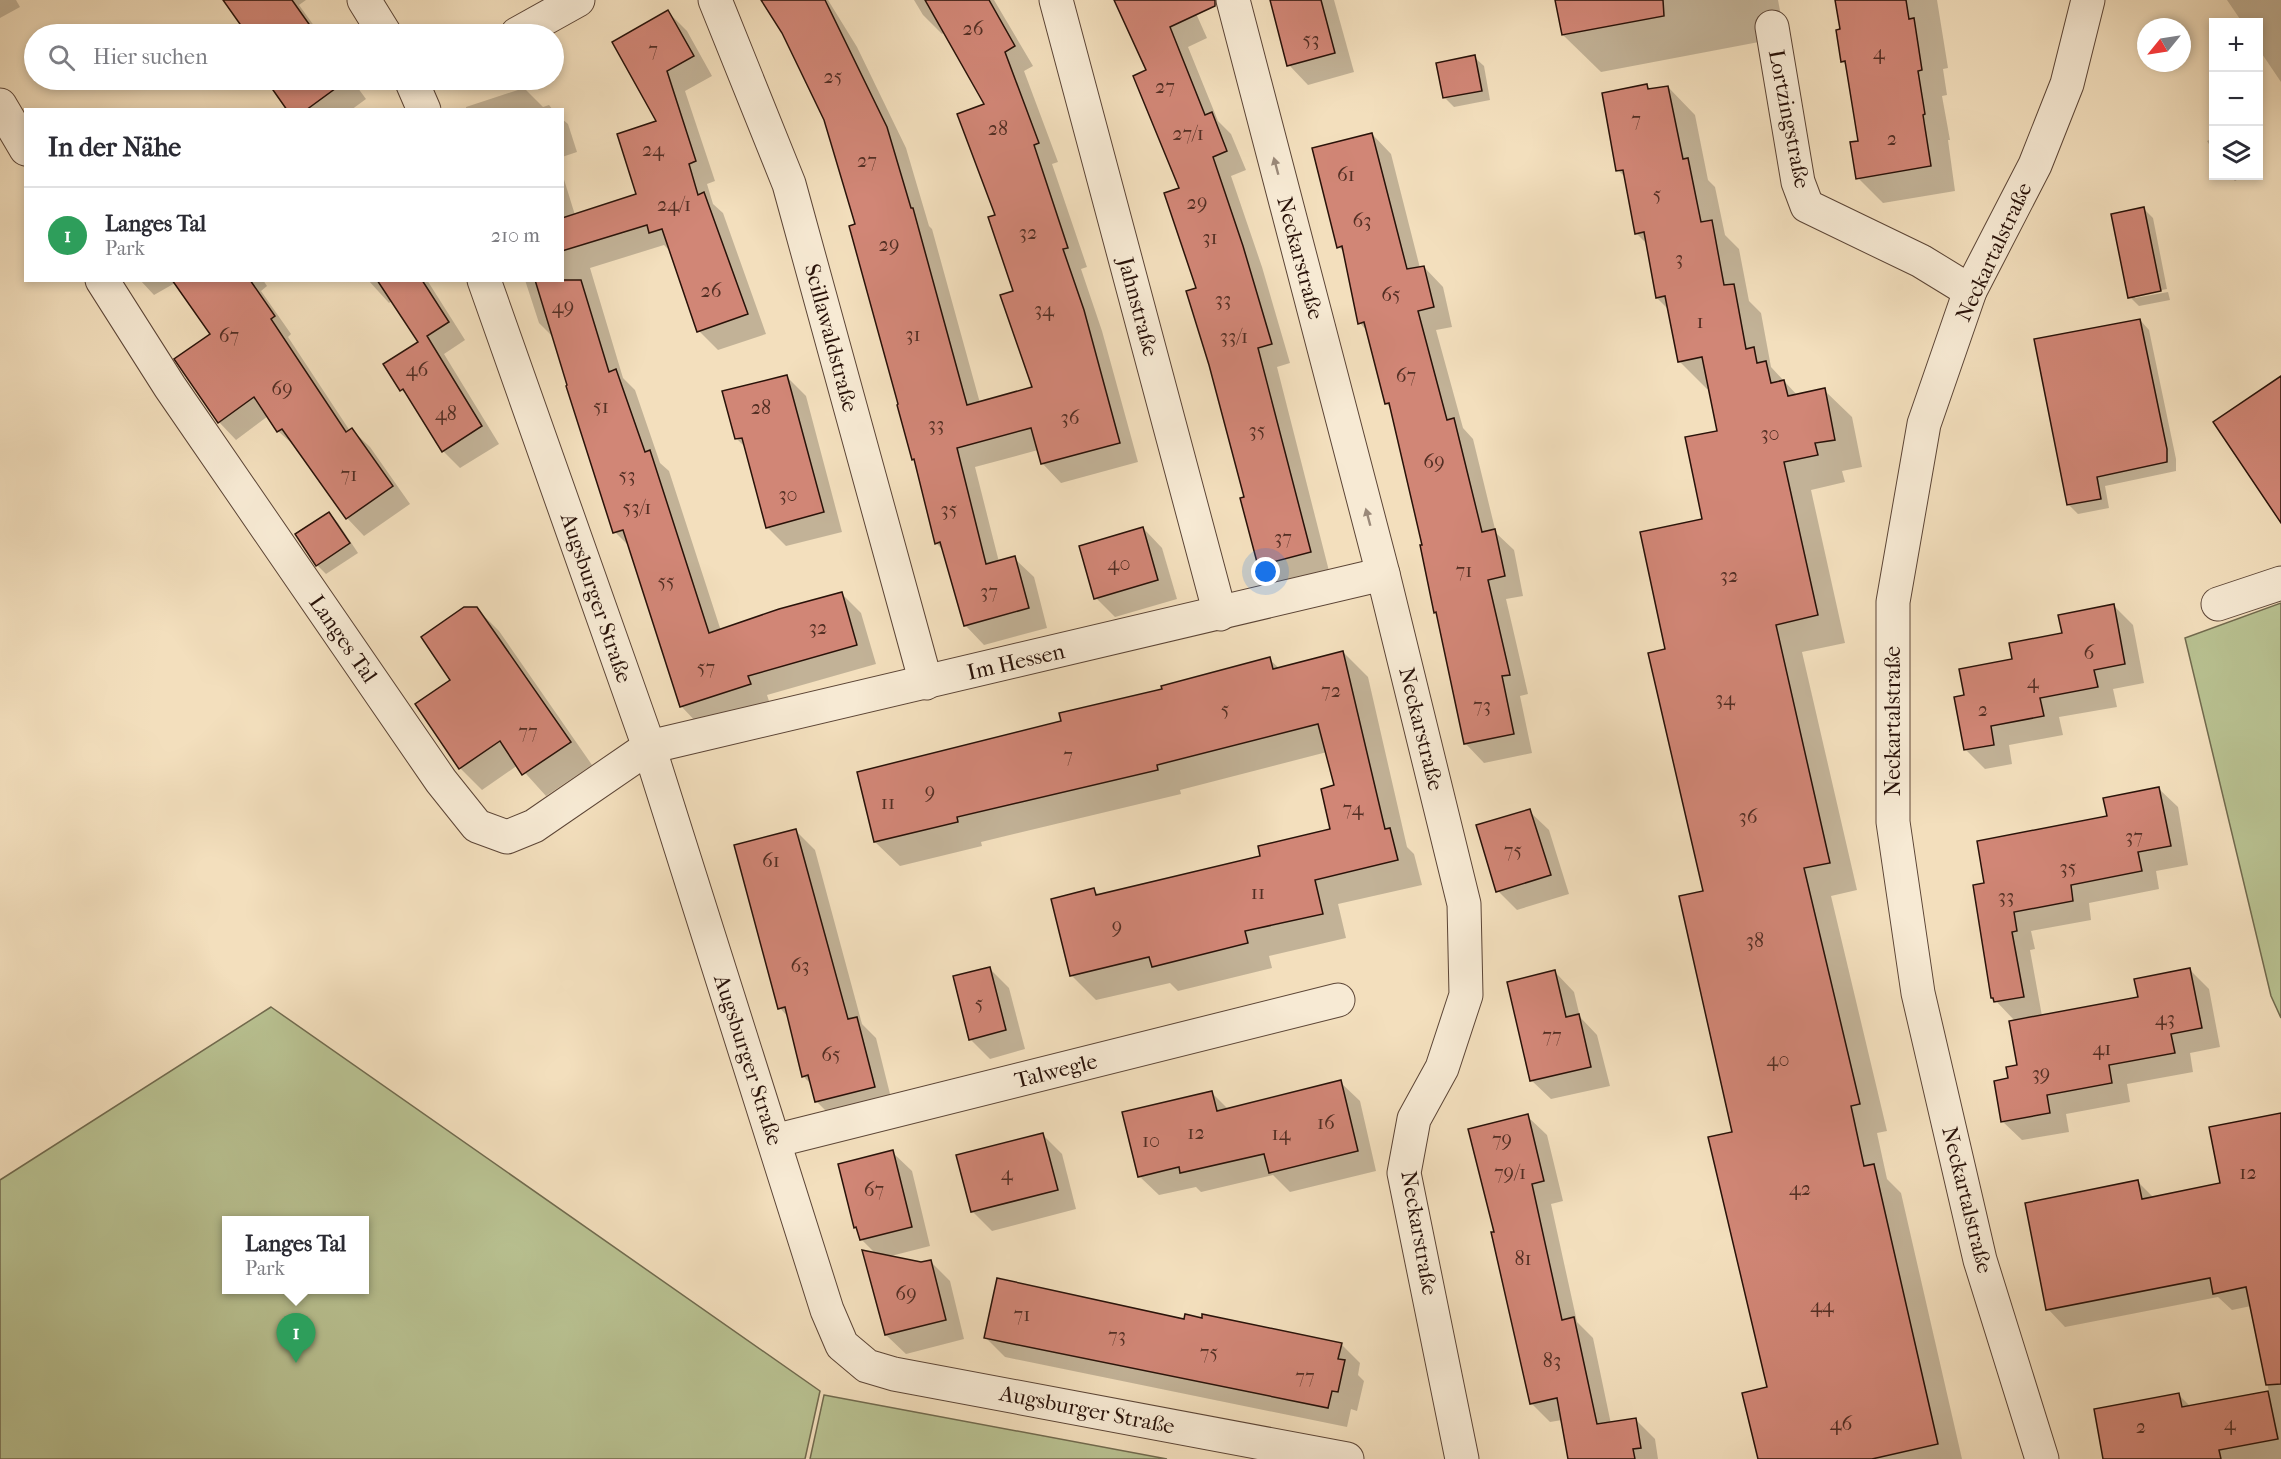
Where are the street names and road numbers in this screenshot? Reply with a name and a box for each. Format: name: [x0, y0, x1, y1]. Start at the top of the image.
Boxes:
street label: Lortzingstraße: [1763, 47, 1815, 191]
street label: Neckartalstraße: [1950, 178, 2038, 326]
street label: Neckarstraße: [1271, 194, 1329, 322]
street label: Jahnstraße: [1112, 253, 1164, 360]
street label: Scillawaldstraße: [799, 261, 863, 415]
street label: Augsburger Straße: [554, 509, 637, 686]
street label: Langes Tal: [303, 590, 383, 688]
street label: Im Hessen: [965, 638, 1068, 686]
street label: Neckartalstraße: [1880, 646, 1906, 796]
street label: Neckarstraße: [1393, 665, 1449, 793]
street label: Augsburger Straße: [708, 970, 788, 1149]
street label: Talwegle: [1012, 1048, 1100, 1094]
street label: Neckartalstraße: [1936, 1124, 1998, 1276]
street label: Neckarstraße: [1395, 1169, 1443, 1297]
street label: Augsburger Straße: [996, 1380, 1177, 1440]

